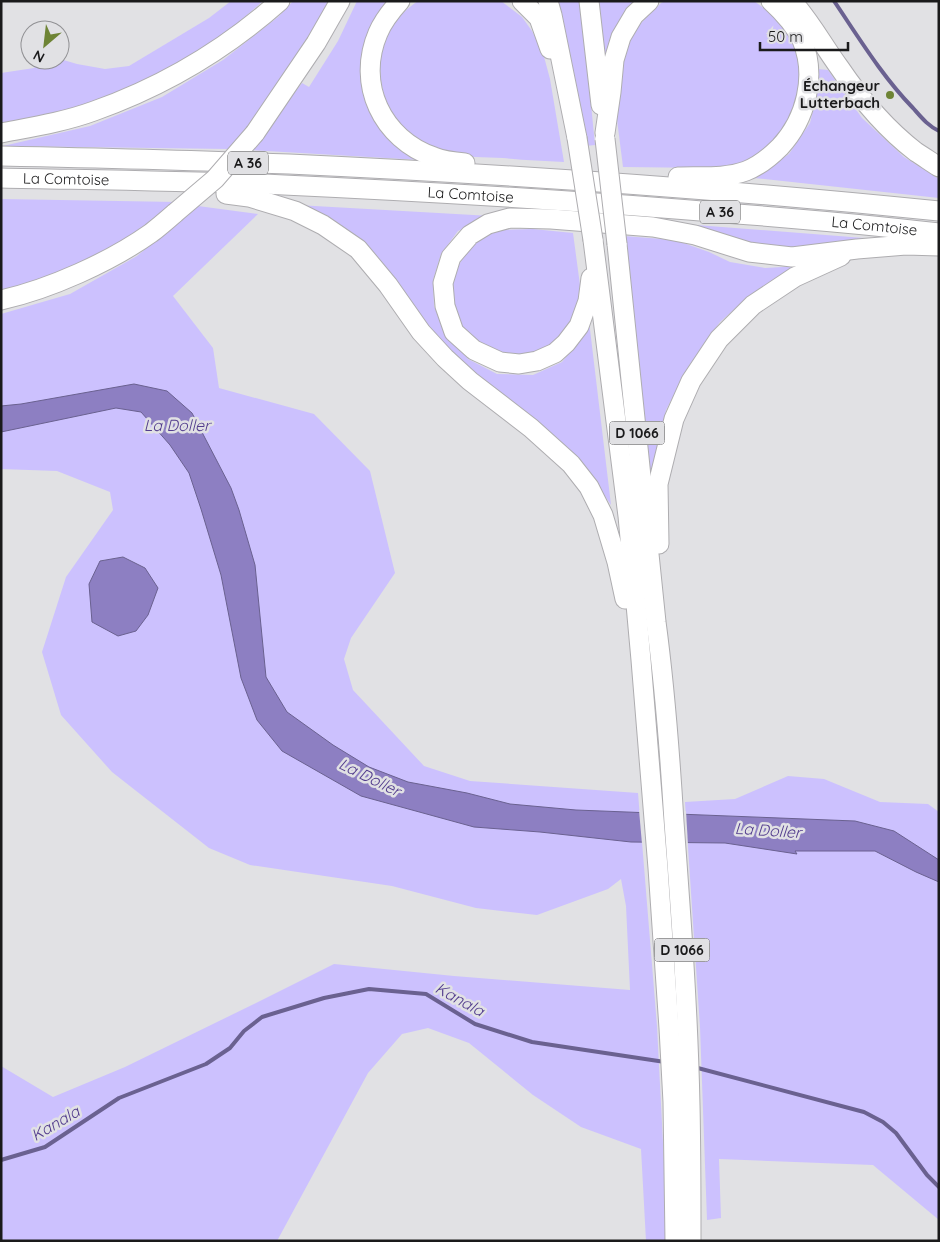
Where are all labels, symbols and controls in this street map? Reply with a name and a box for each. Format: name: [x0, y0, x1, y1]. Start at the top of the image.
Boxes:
north arrow: [20, 20, 70, 70]
scale bar: [760, 20, 848, 52]
text: 50 m: [768, 27, 803, 46]
text: N: [30, 46, 48, 67]
place label: Échangeur Lutterbach: [800, 76, 880, 112]
marker: Échangeur Lutterbach: [884, 89, 896, 101]
road number: A 36: [228, 152, 268, 174]
street label: La Comtoise: [23, 168, 110, 189]
street label: La Comtoise: [427, 182, 514, 206]
road number: A 36: [700, 200, 740, 223]
street label: La Comtoise: [831, 212, 918, 239]
water label: La Doller: [144, 415, 212, 435]
road number: D 1066: [610, 422, 664, 444]
water label: La Doller: [336, 753, 406, 801]
water label: La Doller: [734, 818, 804, 842]
road number: D 1066: [654, 938, 710, 962]
water label: Kanala: [432, 977, 489, 1021]
water label: Kanala: [27, 1100, 84, 1145]

